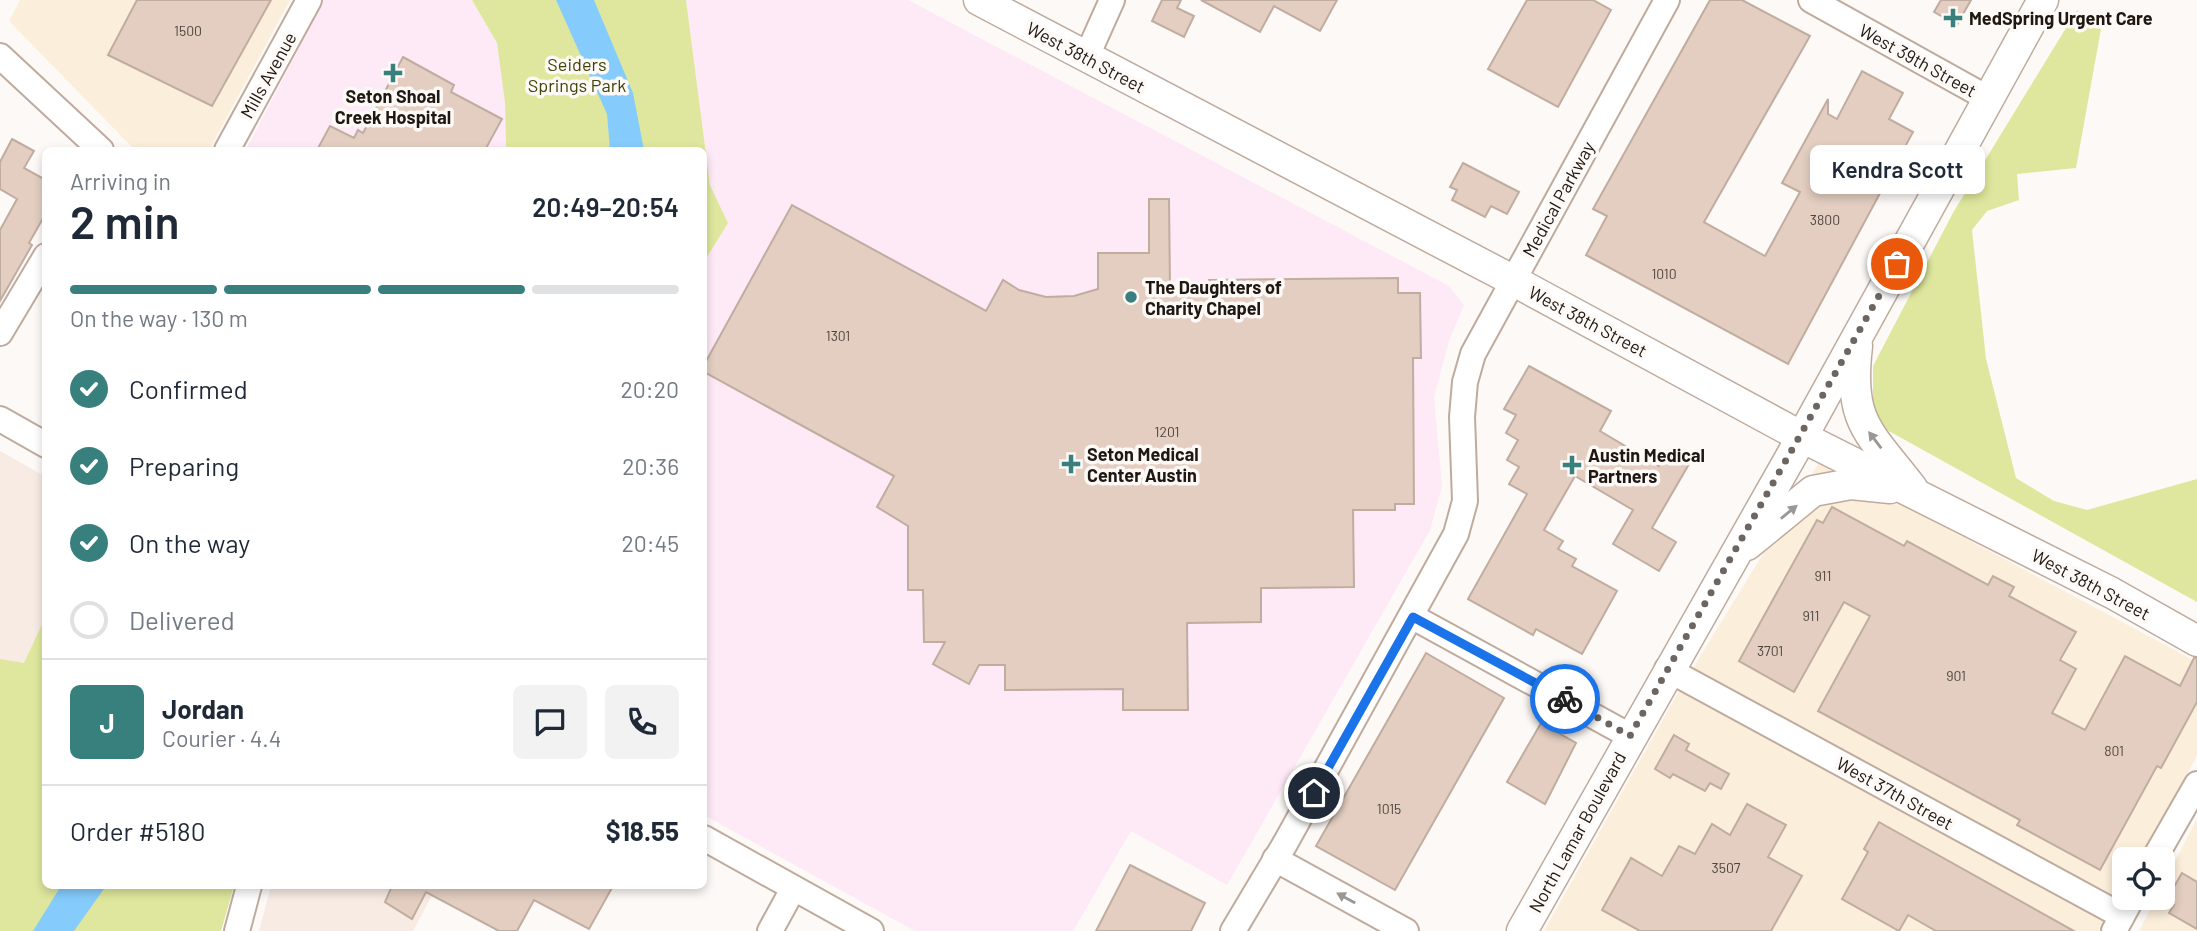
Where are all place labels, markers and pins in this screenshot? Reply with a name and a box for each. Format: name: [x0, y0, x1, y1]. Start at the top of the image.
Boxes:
place label: MedSpring Urgent Care: [1969, 7, 2153, 29]
marker: MedSpring Urgent Care: [1943, 8, 1963, 28]
marker: Seton Shoal Creek Hospital: [383, 63, 403, 83]
place label: Seton Shoal Creek Hospital: [335, 85, 451, 128]
callout: Kendra Scott: [1810, 145, 1984, 194]
pin: [1867, 234, 1927, 294]
place label: The Daughters of Charity Chapel: [1145, 276, 1282, 319]
marker: The Daughters of Charity Chapel: [1123, 289, 1139, 305]
place label: Seton Medical Center Austin: [1087, 443, 1199, 486]
place label: Austin Medical Partners: [1588, 444, 1705, 487]
marker: Seton Medical Center Austin: [1061, 454, 1081, 474]
marker: Austin Medical Partners: [1562, 455, 1582, 475]
pin: [1284, 763, 1344, 823]

